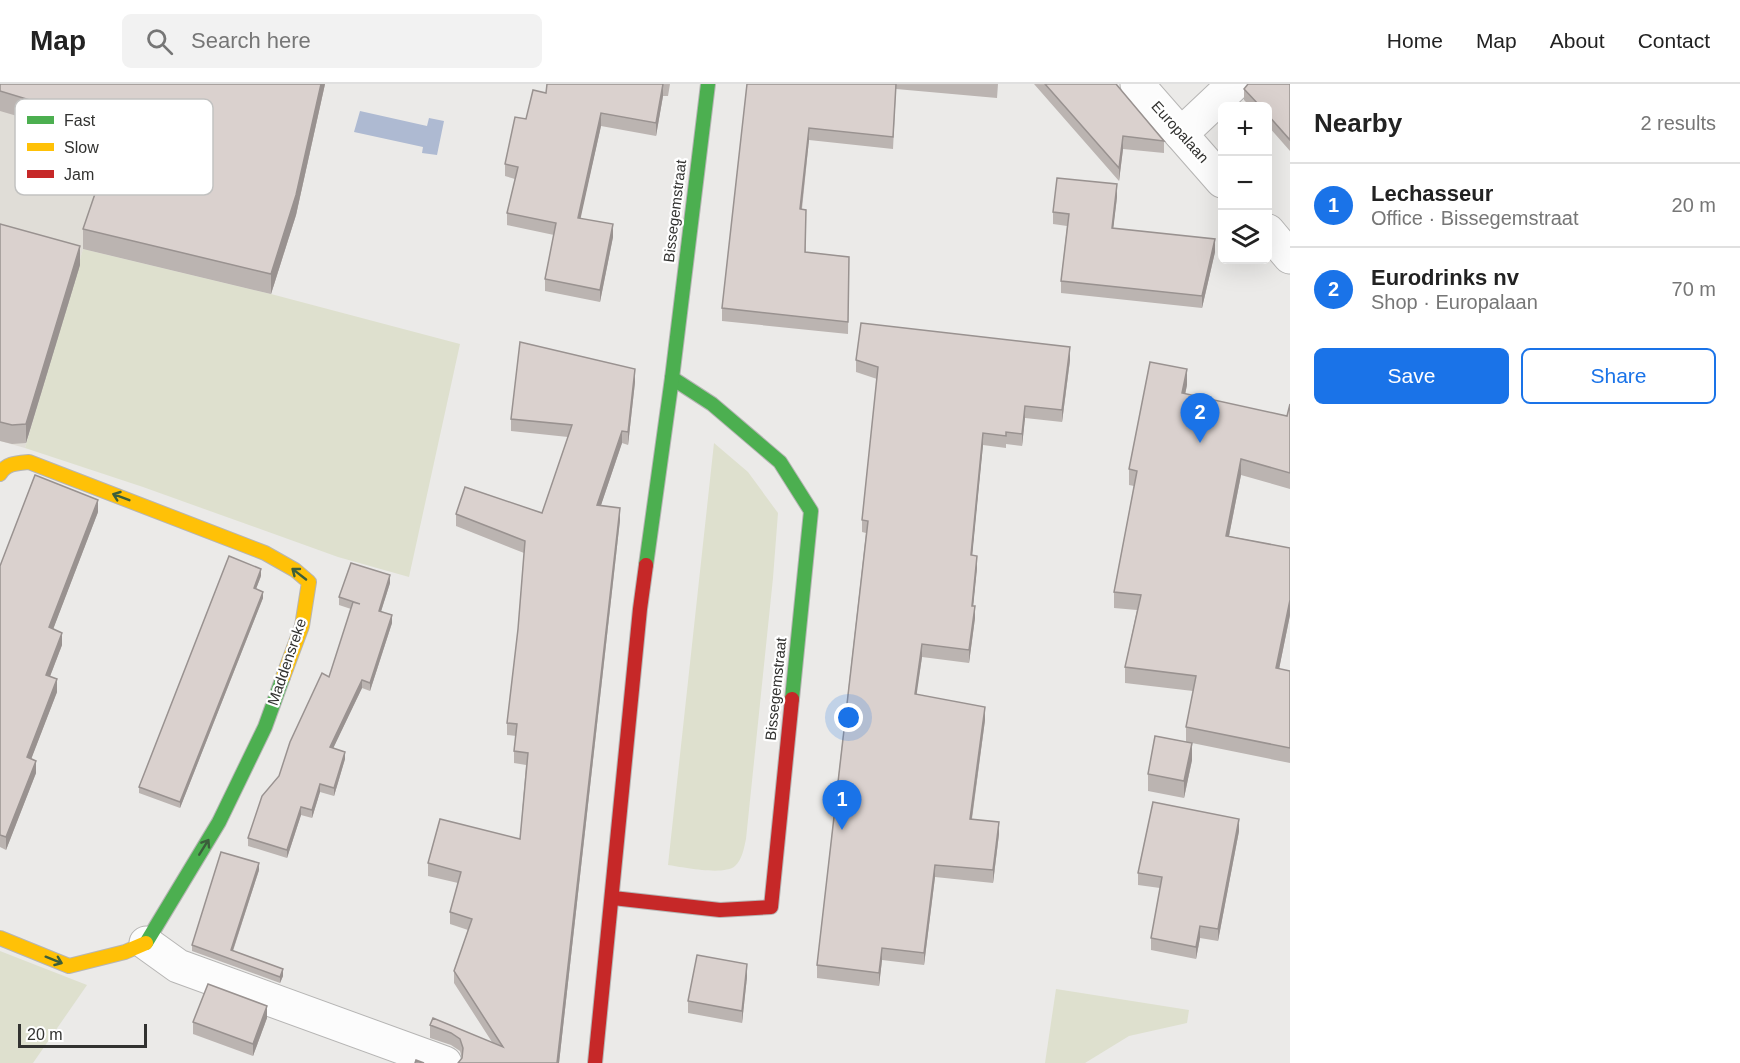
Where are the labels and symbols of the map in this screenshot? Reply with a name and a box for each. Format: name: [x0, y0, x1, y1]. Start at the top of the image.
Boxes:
street label: Europalaan: [1148, 97, 1212, 166]
legend: [15, 99, 213, 195]
text: Fast: [64, 112, 96, 129]
text: Slow: [64, 139, 99, 156]
street label: Bissegemstraat: [660, 158, 689, 263]
text: Jam: [64, 166, 94, 183]
pin: 2: [1180, 394, 1220, 443]
one-way arrow: [112, 491, 130, 502]
one-way arrow: [291, 568, 307, 581]
street label: Maddensreke: [264, 616, 309, 708]
street label: Bissegemstraat: [762, 636, 789, 741]
your location: [834, 703, 863, 732]
pin: 1: [822, 780, 862, 830]
one-way arrow: [198, 839, 210, 856]
one-way arrow: [44, 956, 63, 967]
scale bar: [18, 1021, 147, 1048]

